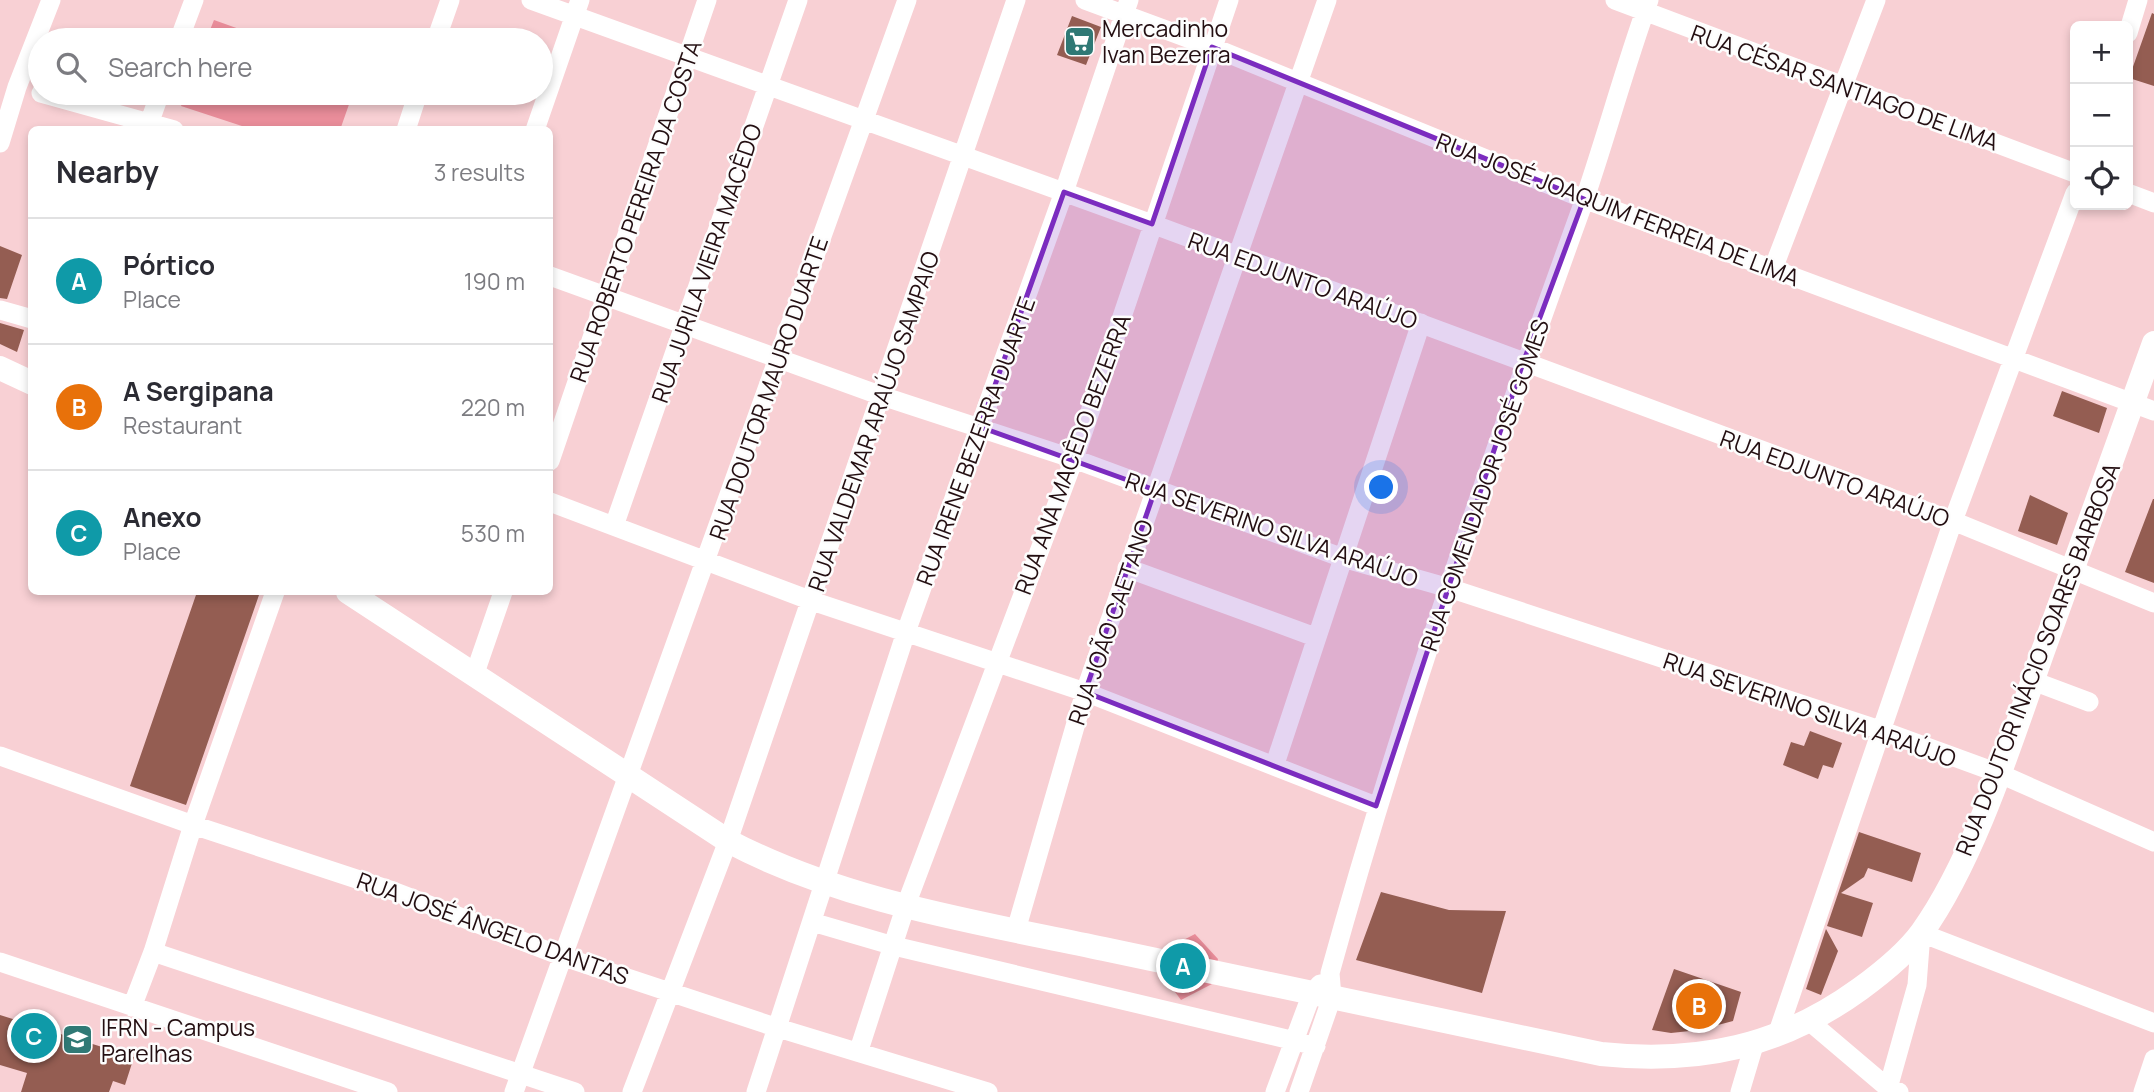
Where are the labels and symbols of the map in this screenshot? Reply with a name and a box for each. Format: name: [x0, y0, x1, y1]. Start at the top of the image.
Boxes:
place label: Mercadinho Ivan Bezerra: [1102, 12, 1231, 70]
street label: RUA CÉSAR SANTIAGO DE LIMA: [1687, 16, 2004, 158]
supermarket icon: Mercadinho Ivan Bezerra: [1062, 24, 1096, 58]
street label: RUA ROBERTO PEREIRA DA COSTA: [561, 35, 709, 386]
street label: RUA JURILA VIEIRA MACÊDO: [643, 119, 769, 407]
street label: RUA JOSÉ JOAQUIM FERREIA DE LIMA: [1432, 125, 1805, 293]
street label: RUA EDJUNTO ARAÚJO: [1184, 224, 1422, 336]
street label: RUA DOUTOR MAURO DUARTE: [701, 232, 835, 544]
street label: RUA VALDEMAR ARAÚJO SAMPAIO: [800, 247, 946, 595]
street label: RUA IRENE BEZERRA DUARTE: [908, 292, 1042, 590]
street label: RUA ANA MACÊDO BEZERRA: [1006, 309, 1138, 599]
street label: RUA COMENDADOR JOSÉ GOMES: [1412, 315, 1556, 655]
street label: RUA EDJUNTO ARAÚJO: [1716, 422, 1954, 534]
street label: RUA DOUTOR INÁCIO SOARES BARBOSA: [1947, 458, 2127, 860]
street label: RUA SEVERINO SILVA ARAÚJO: [1121, 464, 1423, 594]
your location: [1364, 470, 1398, 504]
street label: RUA JOÃO CAETANO: [1060, 515, 1160, 729]
street label: RUA SEVERINO SILVA ARAÚJO: [1659, 644, 1961, 774]
street label: RUA JOSÉ ÂNGELO DANTAS: [353, 864, 633, 992]
pin: A: [1160, 940, 1206, 992]
pin: B: [1676, 980, 1722, 1032]
pin: C: [11, 1010, 57, 1062]
place label: IFRN - Campus Parelhas: [101, 1011, 255, 1069]
school or university icon: IFRN - Campus Parelhas: [61, 1023, 95, 1057]

